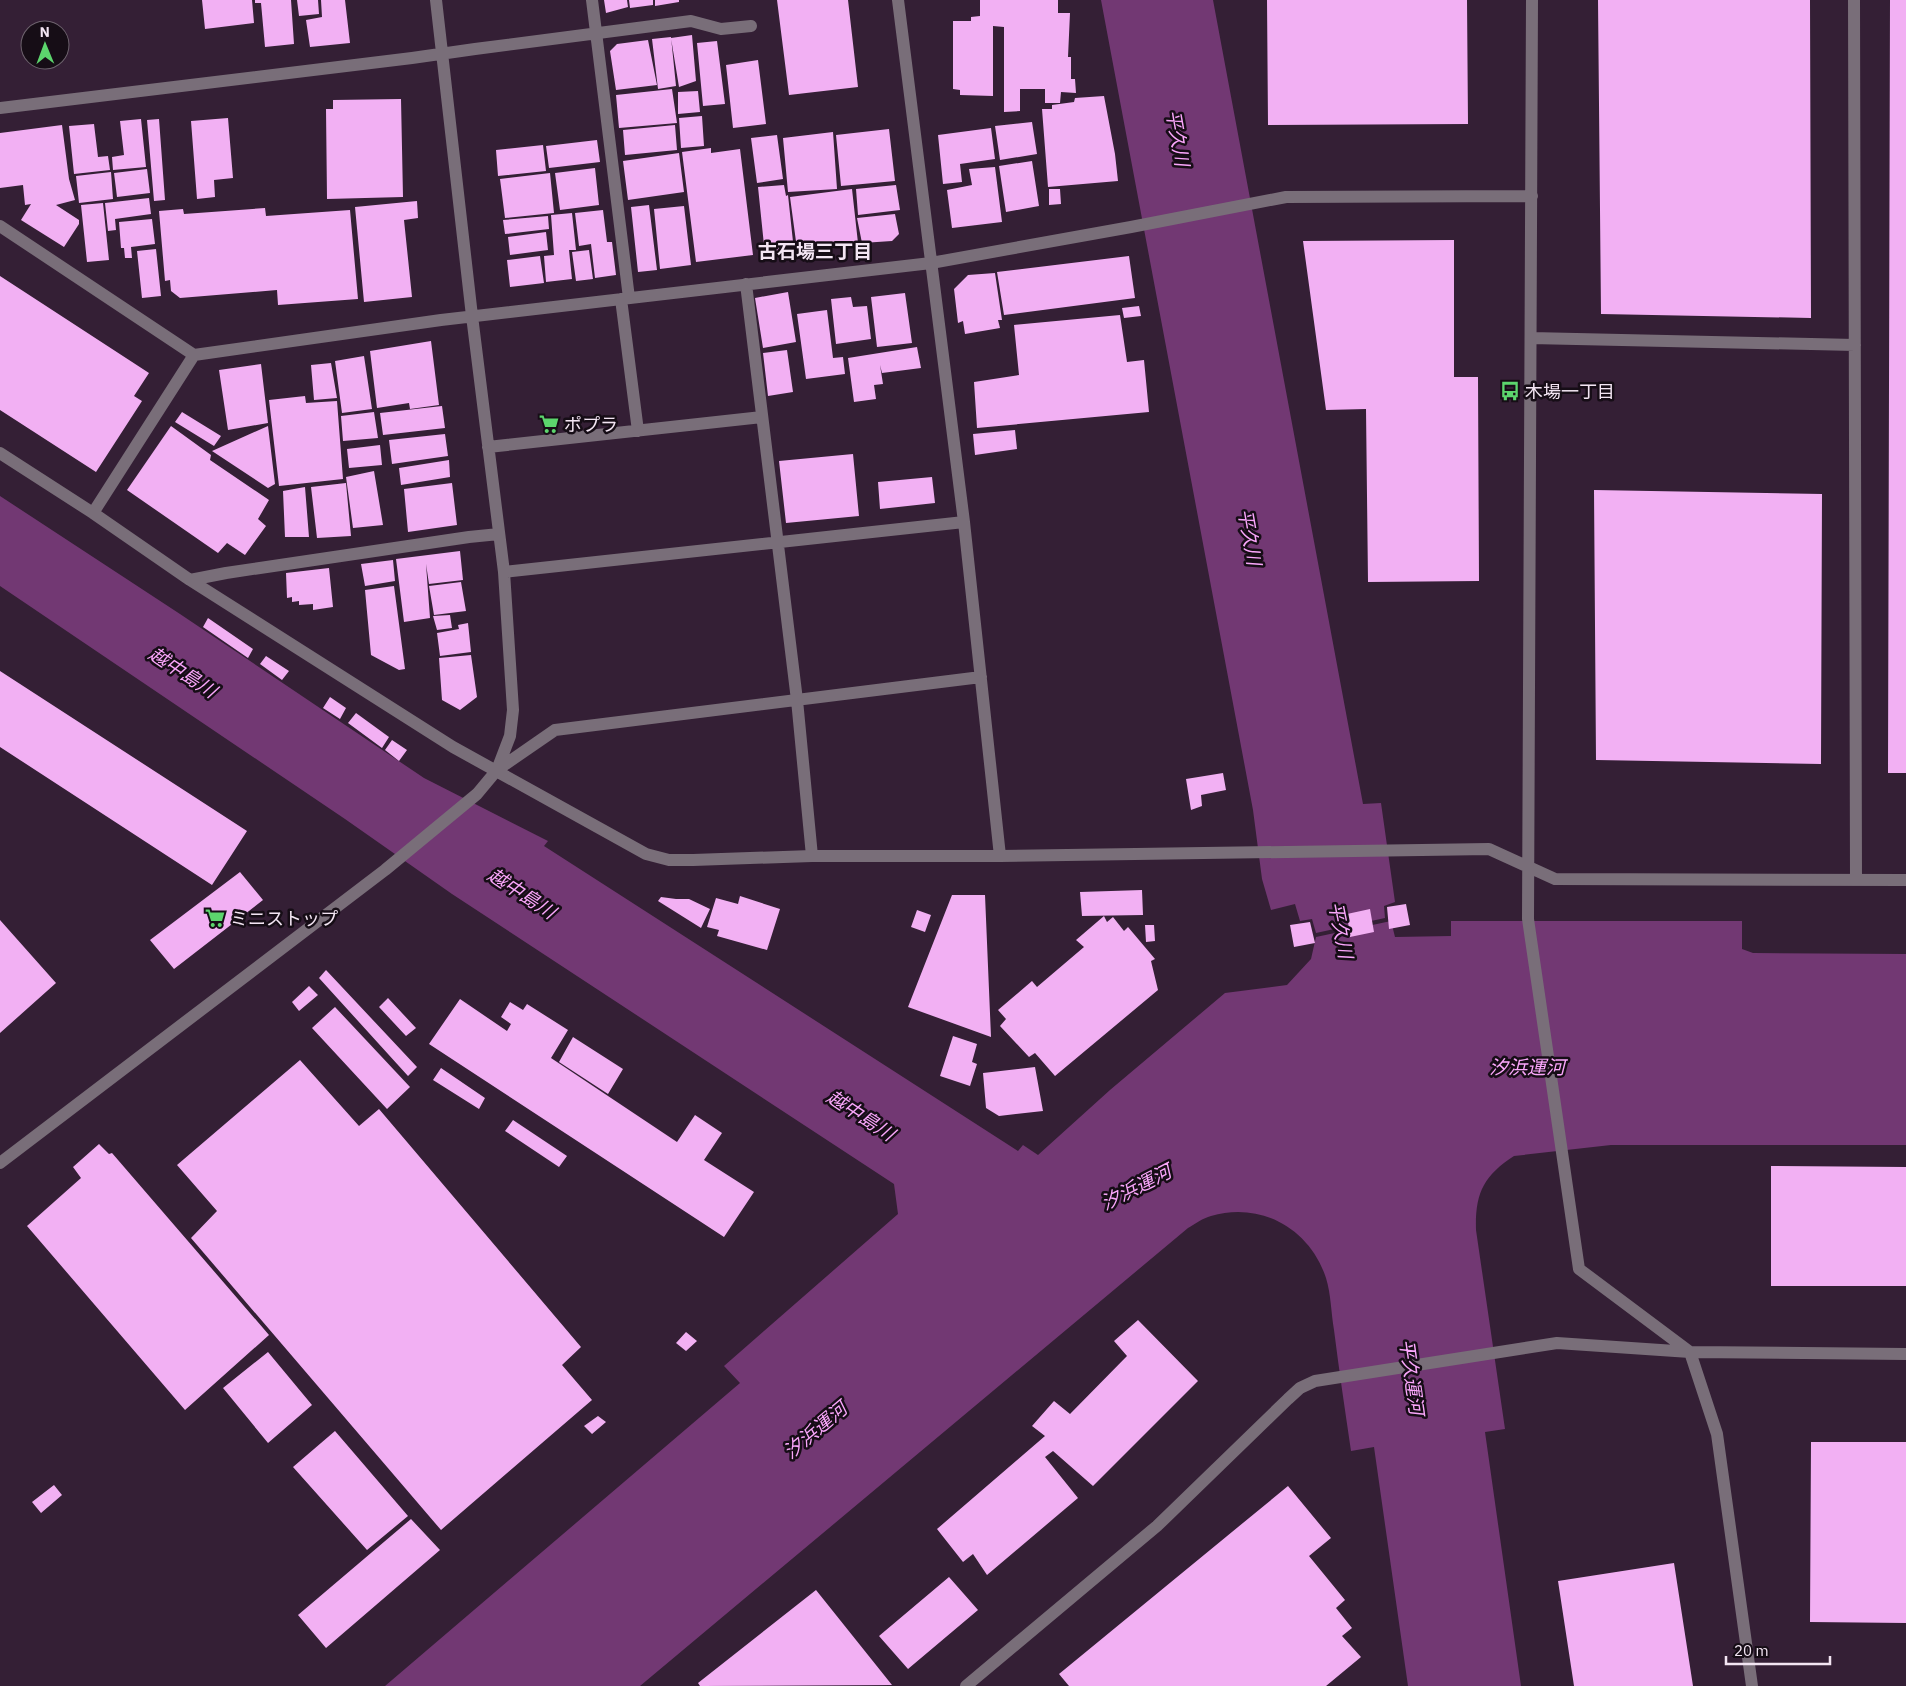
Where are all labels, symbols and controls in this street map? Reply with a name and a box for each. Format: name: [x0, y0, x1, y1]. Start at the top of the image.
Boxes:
north arrow: [20, 20, 70, 70]
text: N: [40, 23, 50, 41]
water label: 平久川: [1161, 108, 1195, 170]
district label: 古石場三丁目: [758, 239, 872, 263]
bus stop icon: 木場一丁目: [1499, 380, 1521, 402]
place label: 木場一丁目: [1525, 380, 1615, 403]
supermarket icon: ポプラ: [538, 413, 560, 435]
place label: ポプラ: [564, 413, 618, 436]
water label: 平久川: [1233, 507, 1267, 569]
water label: 越中島川: [145, 641, 223, 704]
water label: 越中島川: [484, 862, 562, 925]
water label: 平久川: [1324, 900, 1359, 962]
supermarket icon: ミニストップ: [204, 907, 226, 929]
place label: ミニストップ: [230, 907, 338, 930]
water label: 汐浜運河: [1489, 1055, 1569, 1079]
water label: 越中島川: [823, 1084, 901, 1147]
water label: 汐浜運河: [1097, 1157, 1179, 1215]
water label: 平久運河: [1395, 1338, 1430, 1420]
water label: 汐浜運河: [778, 1394, 855, 1464]
scale bar: [1726, 1634, 1830, 1666]
text: 20 m: [1734, 1641, 1769, 1660]

